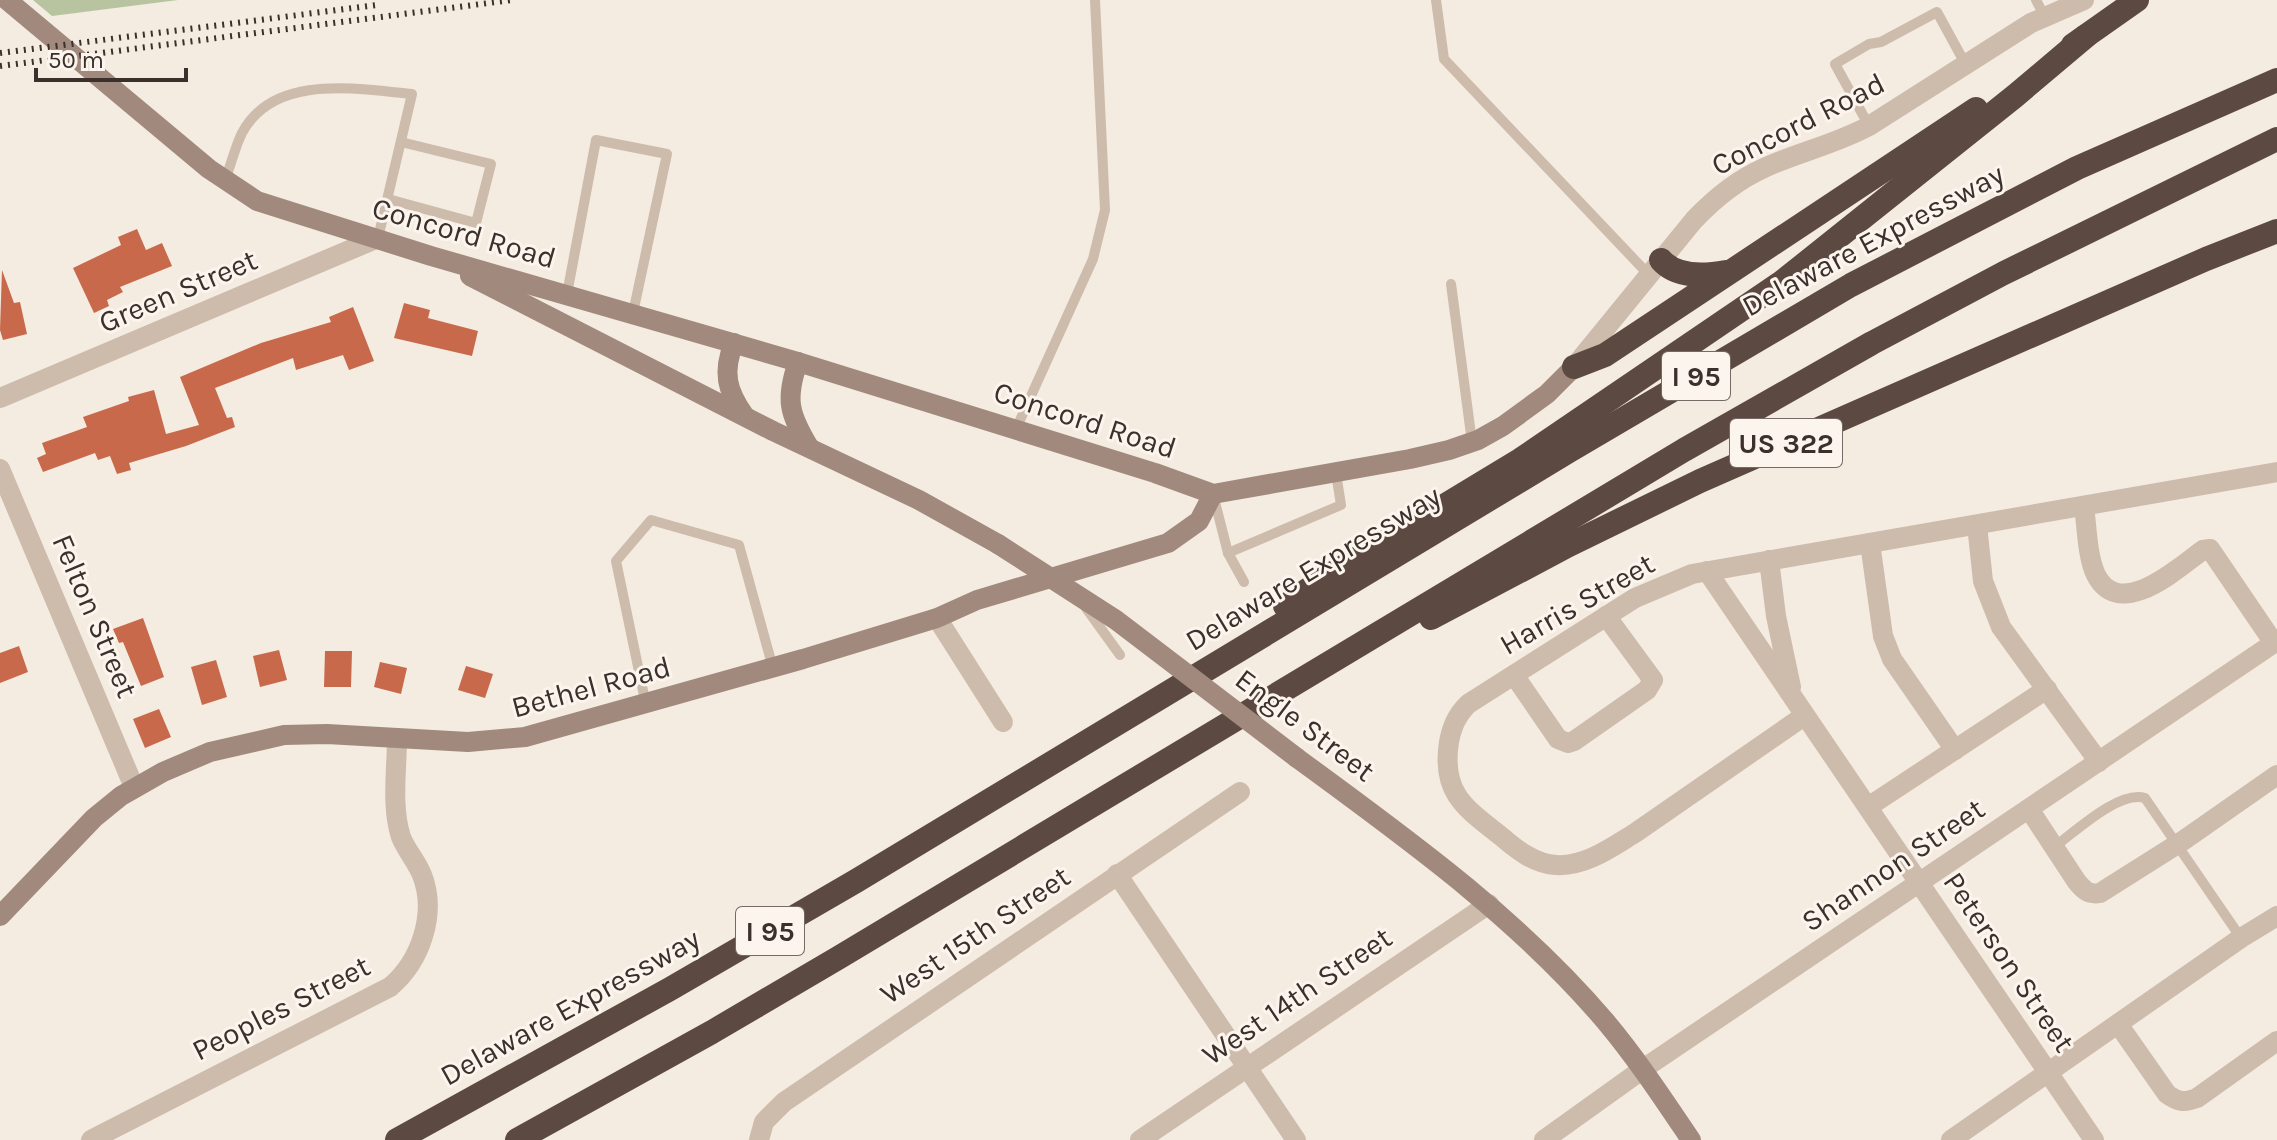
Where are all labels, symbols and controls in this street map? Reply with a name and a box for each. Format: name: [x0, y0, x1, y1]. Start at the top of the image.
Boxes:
scale bar: [36, 32, 186, 82]
text: 50 m: [48, 46, 104, 74]
street label: Concord Road: [1705, 65, 1891, 183]
street label: Delaware Expressway: [1736, 156, 2010, 324]
street label: Concord Road: [368, 190, 560, 276]
street label: Green Street: [93, 241, 263, 341]
road number: I 95: [1662, 352, 1730, 400]
street label: Concord Road: [989, 374, 1181, 466]
road number: US 322: [1730, 419, 1842, 467]
street label: Delaware Expressway: [1179, 477, 1447, 658]
street label: Felton Street: [44, 529, 146, 703]
street label: Harris Street: [1493, 545, 1661, 663]
street label: Bethel Road: [507, 648, 675, 726]
street label: Engle Street: [1228, 661, 1382, 789]
street label: Shannon Street: [1795, 791, 1991, 939]
street label: West 15th Street: [873, 858, 1077, 1012]
street label: Peterson Street: [1936, 865, 2082, 1059]
road number: I 95: [736, 907, 804, 955]
street label: West 14th Street: [1195, 919, 1399, 1073]
street label: Delaware Expressway: [434, 921, 706, 1093]
street label: Peoples Street: [186, 948, 376, 1068]

